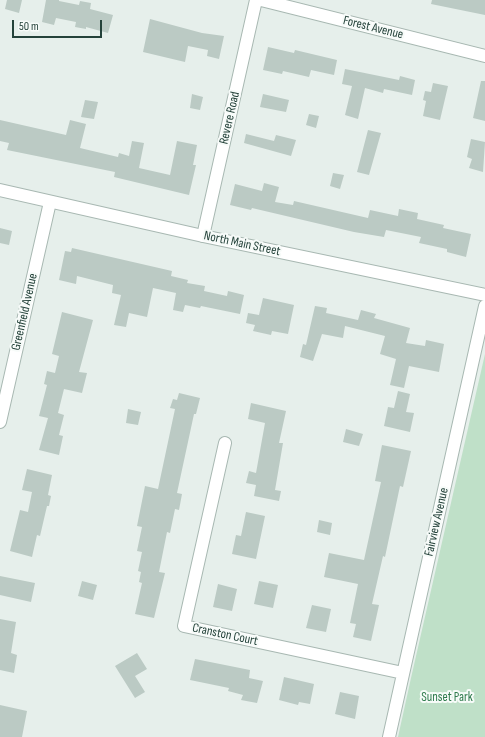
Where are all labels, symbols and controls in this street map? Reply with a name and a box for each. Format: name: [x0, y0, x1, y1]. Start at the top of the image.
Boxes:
scale bar: [14, 12, 104, 38]
street label: Forest Avenue: [341, 13, 405, 43]
text: 50 m: [19, 19, 39, 34]
street label: Revere Road: [216, 90, 244, 146]
street label: North Main Street: [202, 228, 282, 260]
street label: Greenfield Avenue: [9, 272, 41, 352]
street label: Fairview Avenue: [422, 486, 452, 558]
street label: Cranston Court: [191, 620, 259, 650]
park label: Sunset Park: [421, 690, 473, 706]

